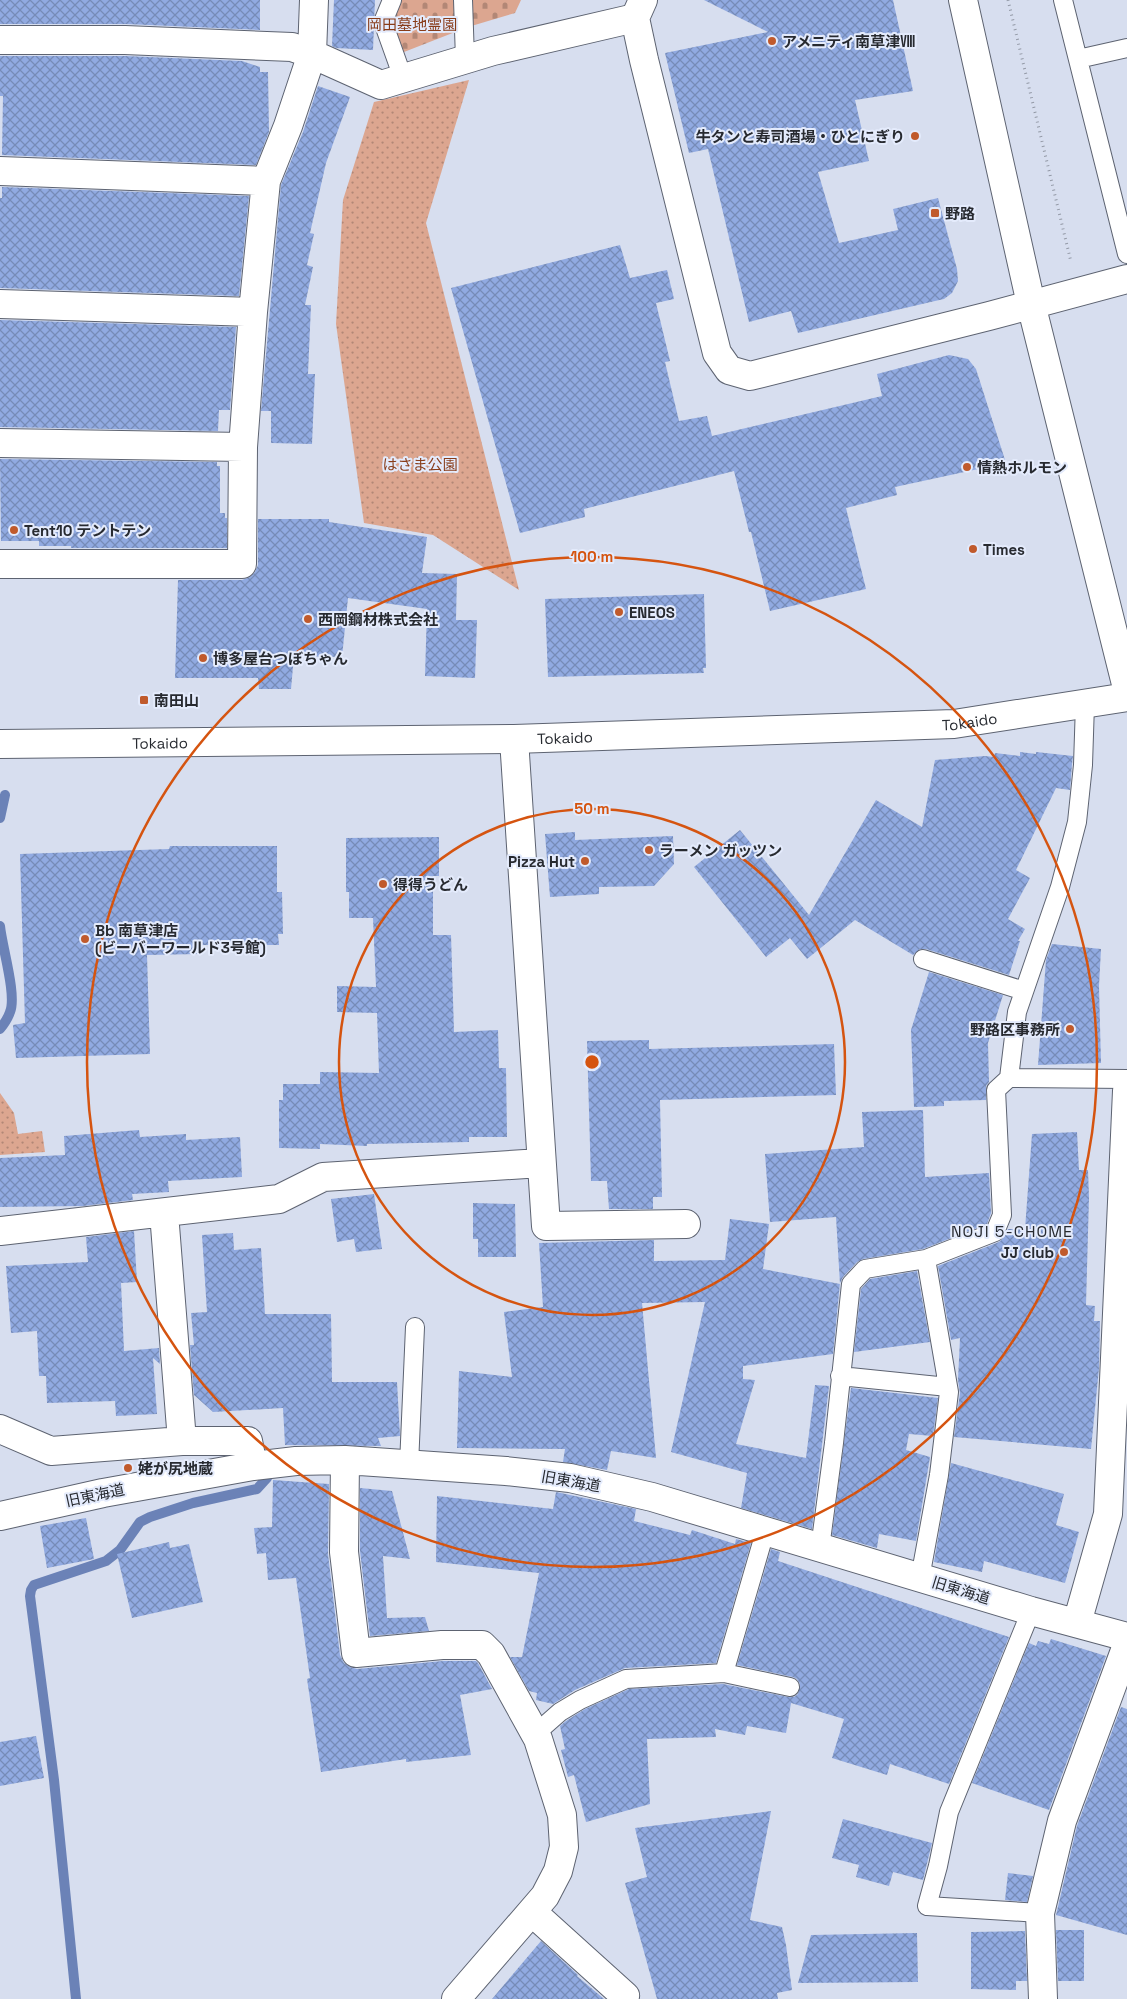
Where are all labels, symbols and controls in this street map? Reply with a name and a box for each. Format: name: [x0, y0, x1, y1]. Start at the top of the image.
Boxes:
park label: 岡田墓地霊園: [367, 15, 457, 34]
place label: アメニティ南草津Ⅷ: [782, 32, 915, 51]
marker: アメニティ南草津Ⅷ: [766, 35, 778, 47]
place label: 牛タンと寿司酒場・ひとにぎり: [695, 127, 905, 146]
marker: 牛タンと寿司酒場・ひとにぎり: [909, 130, 921, 142]
place label: 野路: [945, 204, 975, 223]
marker: 野路: [929, 207, 941, 219]
park label: はさま公園: [382, 455, 458, 474]
place label: 情熱ホルモン: [977, 458, 1067, 477]
marker: 情熱ホルモン: [961, 461, 973, 473]
place label: Tent10 テントテン: [24, 521, 151, 540]
marker: Tent10 テントテン: [8, 524, 20, 536]
place label: Times: [983, 540, 1025, 559]
marker: Times: [967, 543, 979, 555]
text: 100 m: [571, 547, 613, 566]
place label: ENEOS: [629, 603, 675, 622]
marker: ENEOS: [613, 606, 625, 618]
place label: 西岡鋼材株式会社: [318, 610, 438, 629]
marker: 西岡鋼材株式会社: [302, 613, 314, 625]
place label: 博多屋台つぼちゃん: [213, 649, 348, 668]
marker: 博多屋台つぼちゃん: [197, 652, 209, 664]
place label: 南田山: [154, 691, 199, 710]
marker: 南田山: [138, 694, 150, 706]
street label: Tokaido: [942, 708, 999, 734]
street label: Tokaido: [537, 727, 593, 748]
street label: Tokaido: [132, 733, 188, 752]
text: 50 m: [574, 799, 610, 818]
place label: ラーメン ガッツン: [659, 841, 782, 860]
marker: ラーメン ガッツン: [643, 844, 655, 856]
place label: Pizza Hut: [508, 852, 575, 871]
marker: Pizza Hut: [579, 855, 591, 867]
place label: 得得うどん: [393, 875, 468, 894]
marker: 得得うどん: [377, 878, 389, 890]
place label: Bb 南草津店 (ビーバーワールド3号館): [95, 921, 266, 957]
marker: Bb 南草津店 (ビーバーワールド3号館): [79, 933, 91, 945]
place label: 野路区事務所: [970, 1020, 1060, 1039]
marker: 野路区事務所: [1064, 1023, 1076, 1035]
centre of rings: [583, 1053, 601, 1071]
district label: NOJI 5-CHOME: [951, 1221, 1073, 1242]
place label: JJ club: [1001, 1243, 1054, 1262]
marker: JJ club: [1058, 1246, 1070, 1258]
place label: 姥が尻地蔵: [138, 1459, 213, 1478]
marker: 姥が尻地蔵: [122, 1462, 134, 1474]
street label: 旧東海道: [540, 1466, 602, 1496]
street label: 旧東海道: [64, 1479, 126, 1511]
street label: 旧東海道: [930, 1572, 992, 1608]

